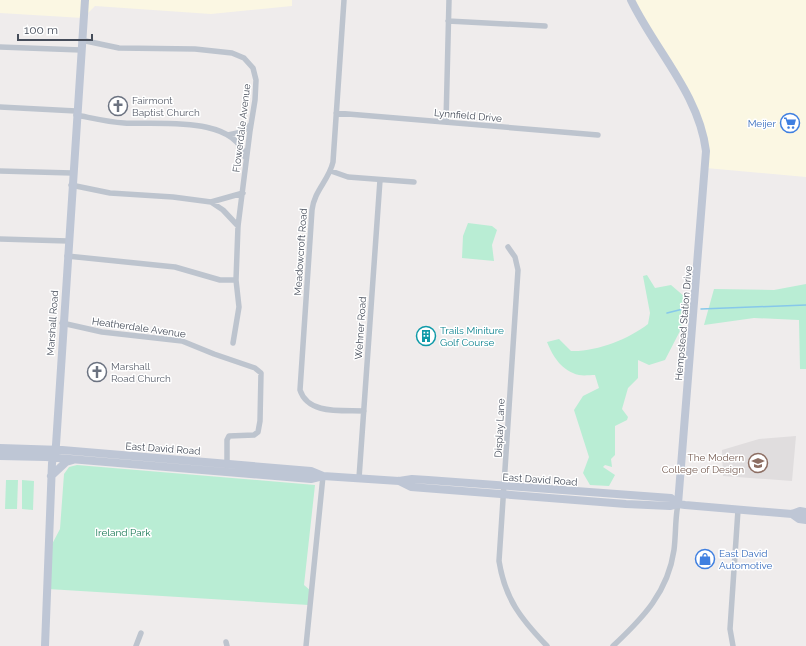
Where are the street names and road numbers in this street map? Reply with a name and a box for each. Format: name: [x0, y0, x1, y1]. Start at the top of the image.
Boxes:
street label: Flowerdale Avenue: [231, 83, 252, 173]
street label: Lynnfield Drive: [433, 107, 503, 124]
street label: Meadowcroft Road: [292, 208, 309, 296]
street label: Hempstead Station Drive: [673, 265, 694, 381]
street label: Marshall Road: [45, 290, 60, 356]
street label: Wehner Road: [353, 296, 368, 360]
street label: Heatherdale Avenue: [91, 315, 187, 340]
street label: Display Lane: [492, 398, 507, 458]
street label: East David Road: [125, 440, 201, 457]
street label: East David Road: [502, 471, 578, 488]

